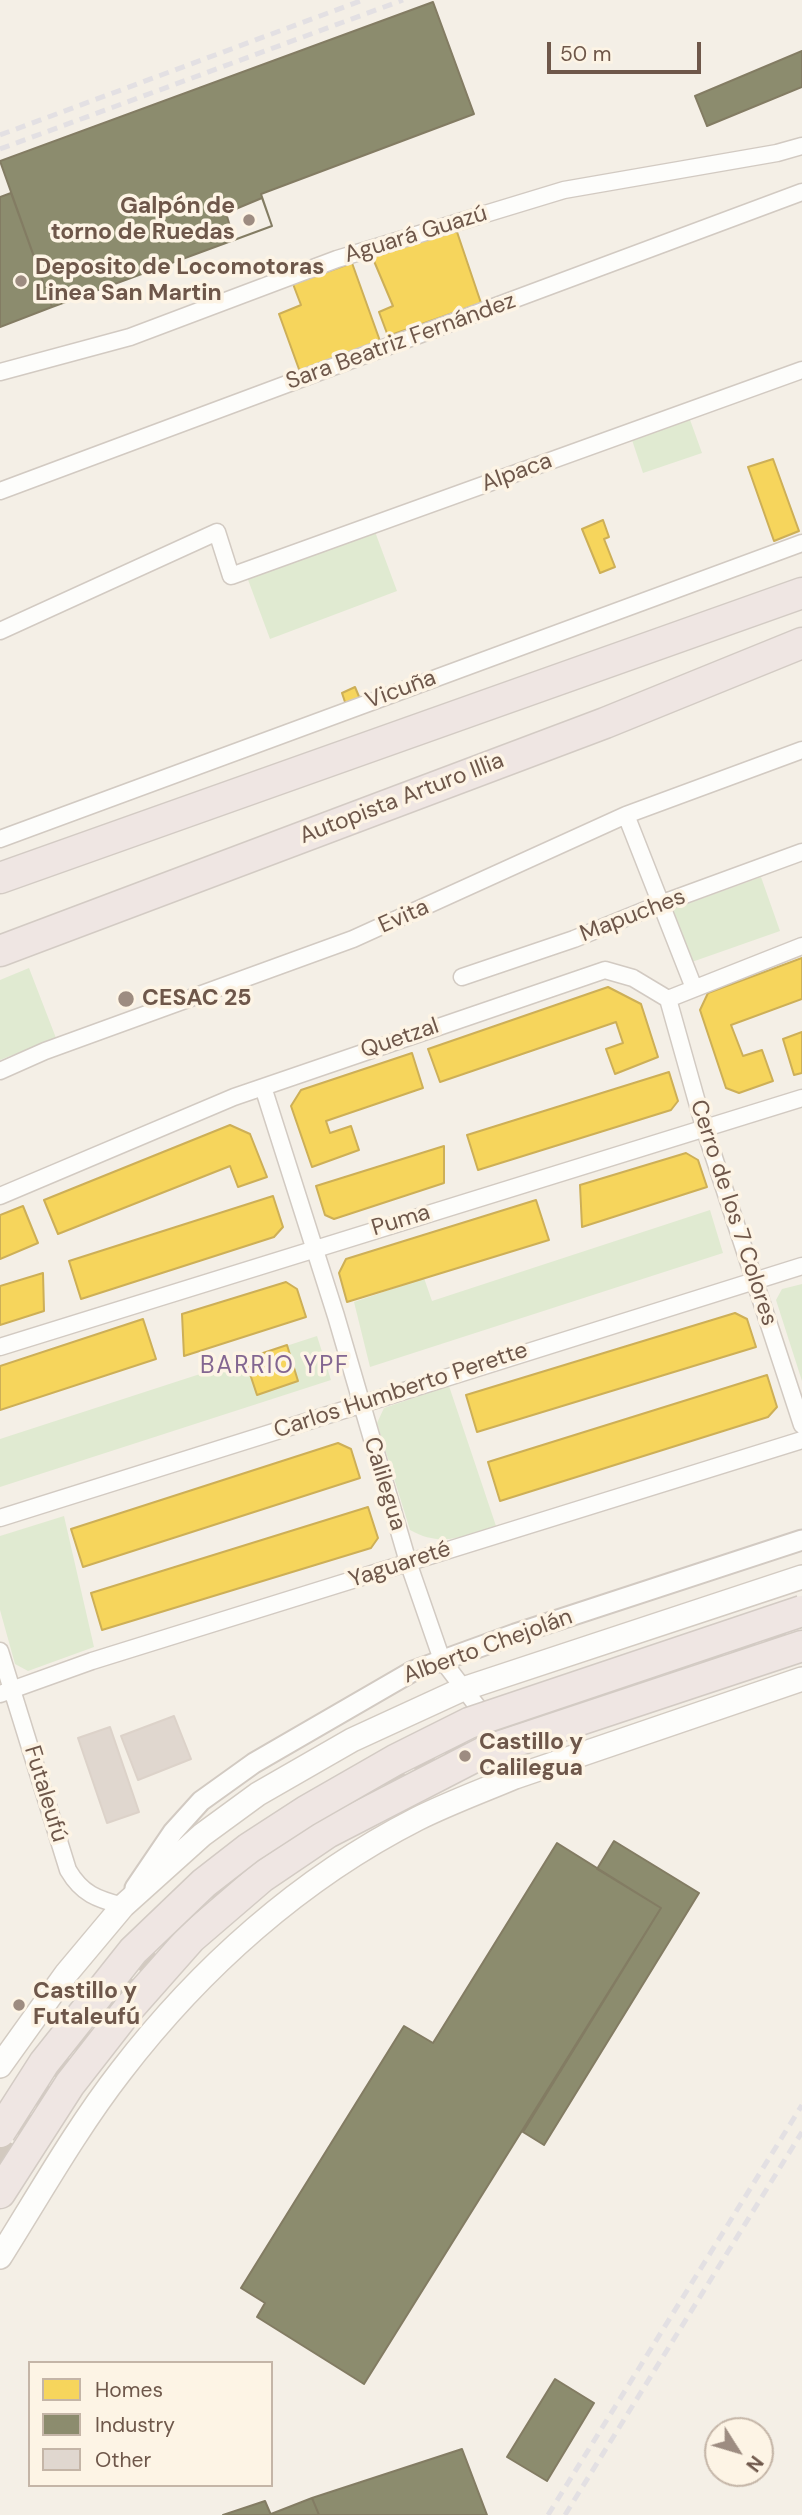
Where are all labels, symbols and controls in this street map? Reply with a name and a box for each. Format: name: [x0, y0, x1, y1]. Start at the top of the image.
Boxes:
scale bar: [550, 28, 704, 72]
text: 50 m: [560, 40, 611, 68]
place label: Galpón de torno de Ruedas: [51, 193, 235, 247]
street label: Aguará Guazú: [341, 200, 491, 270]
marker: Galpón de torno de Ruedas: [241, 212, 257, 228]
place label: Deposito de Locomotoras Linea San Martin: [35, 254, 325, 308]
marker: Deposito de Locomotoras Linea San Martin: [13, 273, 29, 289]
street label: Sara Beatriz Fernández: [283, 288, 519, 396]
street label: Alpaca: [478, 448, 556, 498]
street label: Vicuña: [362, 665, 440, 715]
street label: Autopista Arturo Illia: [296, 747, 508, 851]
street label: Mapuches: [577, 883, 689, 949]
street label: Evita: [375, 894, 433, 940]
place label: CESAC 25: [142, 985, 252, 1013]
marker: CESAC 25: [116, 989, 136, 1009]
street label: Quetzal: [357, 1013, 443, 1065]
street label: Cerro de los 7 Colores: [683, 1097, 783, 1329]
street label: Puma: [369, 1199, 433, 1243]
street label: Carlos Humberto Perette: [271, 1337, 531, 1445]
district label: BARRIO YPF: [201, 1353, 349, 1381]
street label: Calilegua: [357, 1434, 411, 1534]
street label: Yaguareté: [346, 1536, 454, 1594]
street label: Alberto Chejolán: [400, 1604, 576, 1690]
place label: Castillo y Calilegua: [479, 1729, 583, 1783]
street label: Futaleufú: [17, 1742, 73, 1846]
marker: Castillo y Calilegua: [457, 1748, 473, 1764]
place label: Castillo y Futaleufú: [33, 1978, 140, 2032]
marker: Castillo y Futaleufú: [11, 1997, 27, 2013]
legend: [28, 2361, 273, 2487]
text: Homes: [95, 2376, 163, 2404]
text: Industry: [95, 2411, 175, 2439]
north arrow: [704, 2417, 774, 2487]
text: Other: [95, 2446, 151, 2474]
text: N: [740, 2451, 769, 2477]

